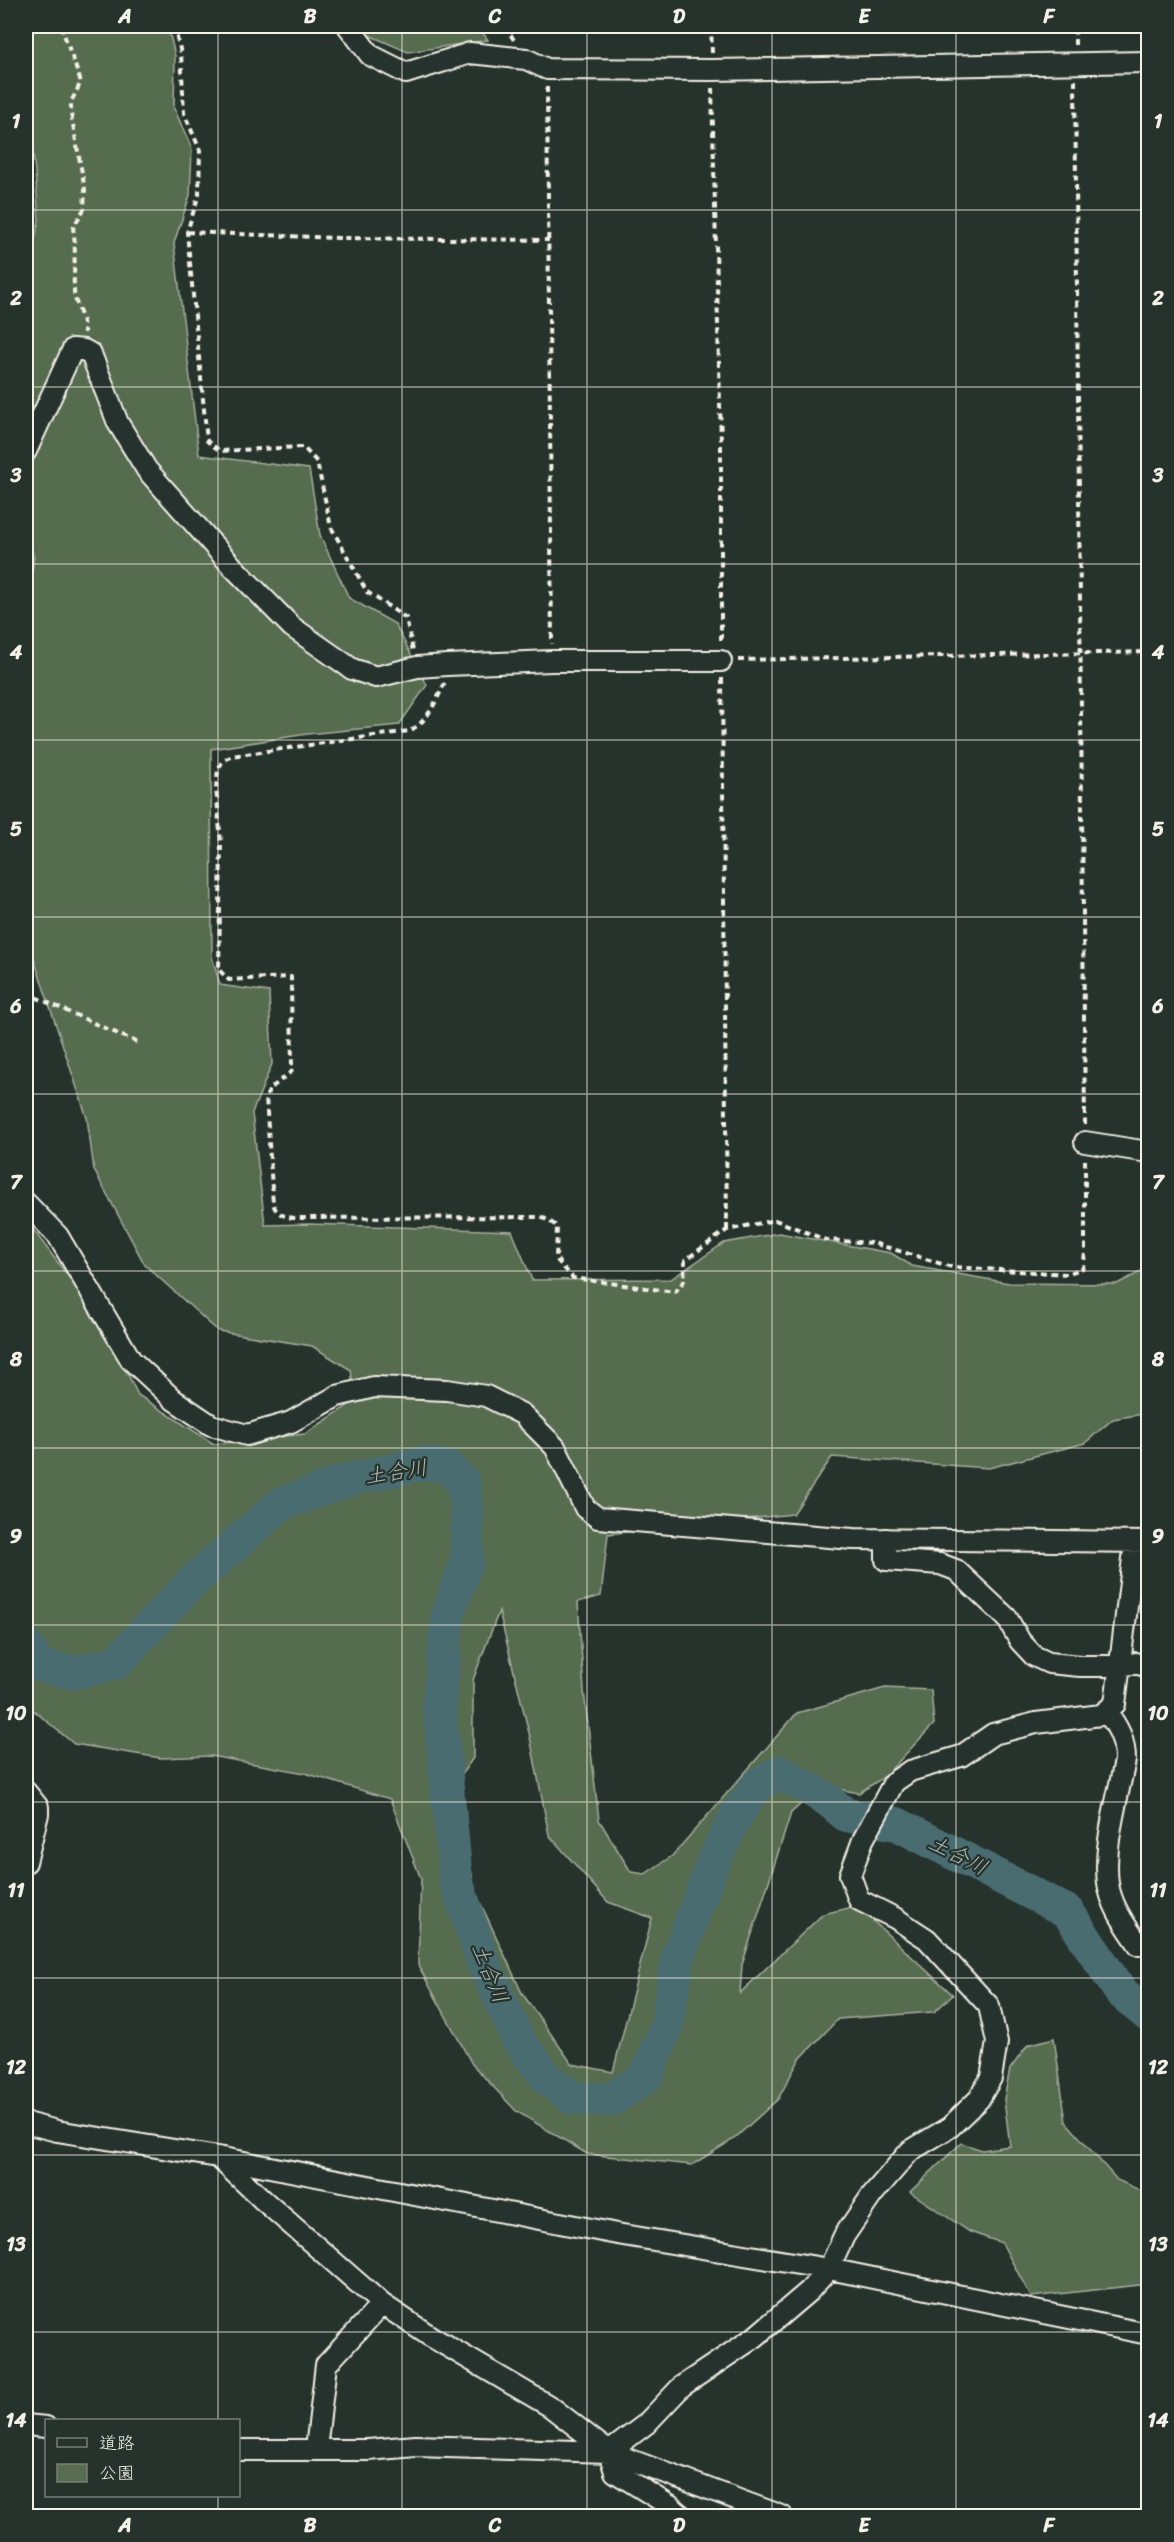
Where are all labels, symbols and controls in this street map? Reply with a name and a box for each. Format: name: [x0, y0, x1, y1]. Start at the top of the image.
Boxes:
text: A: [117, 0, 132, 34]
text: B: [304, 0, 317, 34]
text: C: [488, 0, 502, 34]
text: D: [673, 0, 686, 34]
text: E: [858, 0, 871, 34]
text: F: [1043, 0, 1056, 34]
text: 1: [12, 104, 21, 139]
text: 1: [1154, 104, 1163, 139]
text: 2: [9, 281, 22, 316]
text: 2: [1151, 281, 1164, 316]
text: 3: [10, 458, 22, 493]
text: 3: [1152, 458, 1164, 493]
text: 4: [9, 635, 23, 670]
text: 4: [1151, 635, 1165, 670]
text: 5: [10, 812, 22, 847]
text: 5: [1152, 812, 1164, 847]
text: 6: [9, 989, 22, 1024]
text: 6: [1151, 989, 1164, 1024]
text: 7: [10, 1165, 23, 1200]
text: 7: [1152, 1165, 1165, 1200]
text: 8: [9, 1342, 23, 1377]
text: 8: [1151, 1342, 1165, 1377]
water label: 土合川: [362, 1448, 430, 1496]
text: 9: [10, 1519, 22, 1554]
text: 9: [1152, 1519, 1164, 1554]
text: 10: [5, 1696, 27, 1731]
text: 10: [1147, 1696, 1169, 1731]
water label: 土合川: [921, 1824, 995, 1886]
text: 11: [7, 1873, 25, 1908]
text: 11: [1149, 1873, 1167, 1908]
water label: 土合川: [461, 1937, 519, 2009]
text: 12: [6, 2050, 27, 2085]
text: 12: [1148, 2050, 1169, 2085]
text: 13: [6, 2227, 26, 2262]
text: 13: [1148, 2227, 1168, 2262]
text: 14: [5, 2403, 27, 2438]
text: 14: [1147, 2403, 1169, 2438]
legend: [45, 2419, 240, 2497]
text: 道路: [99, 2427, 135, 2459]
text: 公園: [99, 2457, 135, 2489]
text: A: [117, 2508, 132, 2542]
text: B: [304, 2508, 317, 2542]
text: C: [488, 2508, 502, 2542]
text: D: [673, 2508, 686, 2542]
text: E: [858, 2508, 871, 2542]
text: F: [1043, 2508, 1056, 2542]

